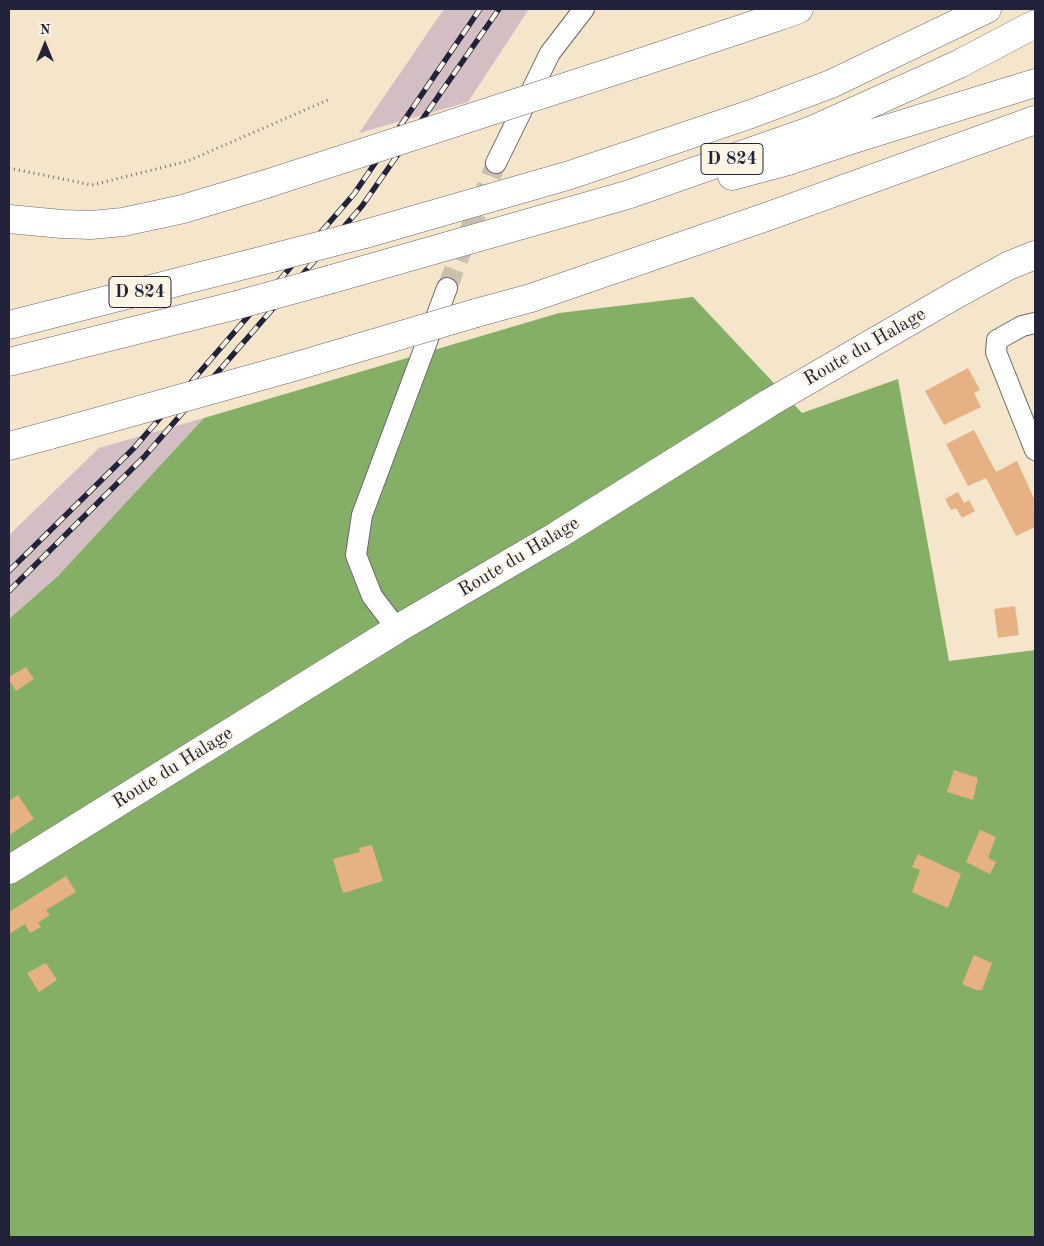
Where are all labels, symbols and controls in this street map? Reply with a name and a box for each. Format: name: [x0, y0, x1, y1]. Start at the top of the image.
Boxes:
north arrow: [20, 20, 70, 70]
text: N: [40, 23, 50, 37]
road number: D 824: [701, 144, 763, 174]
road number: D 824: [109, 276, 171, 308]
street label: Route du Halage: [800, 303, 930, 391]
street label: Route du Halage: [454, 512, 584, 602]
street label: Route du Halage: [109, 722, 237, 814]

